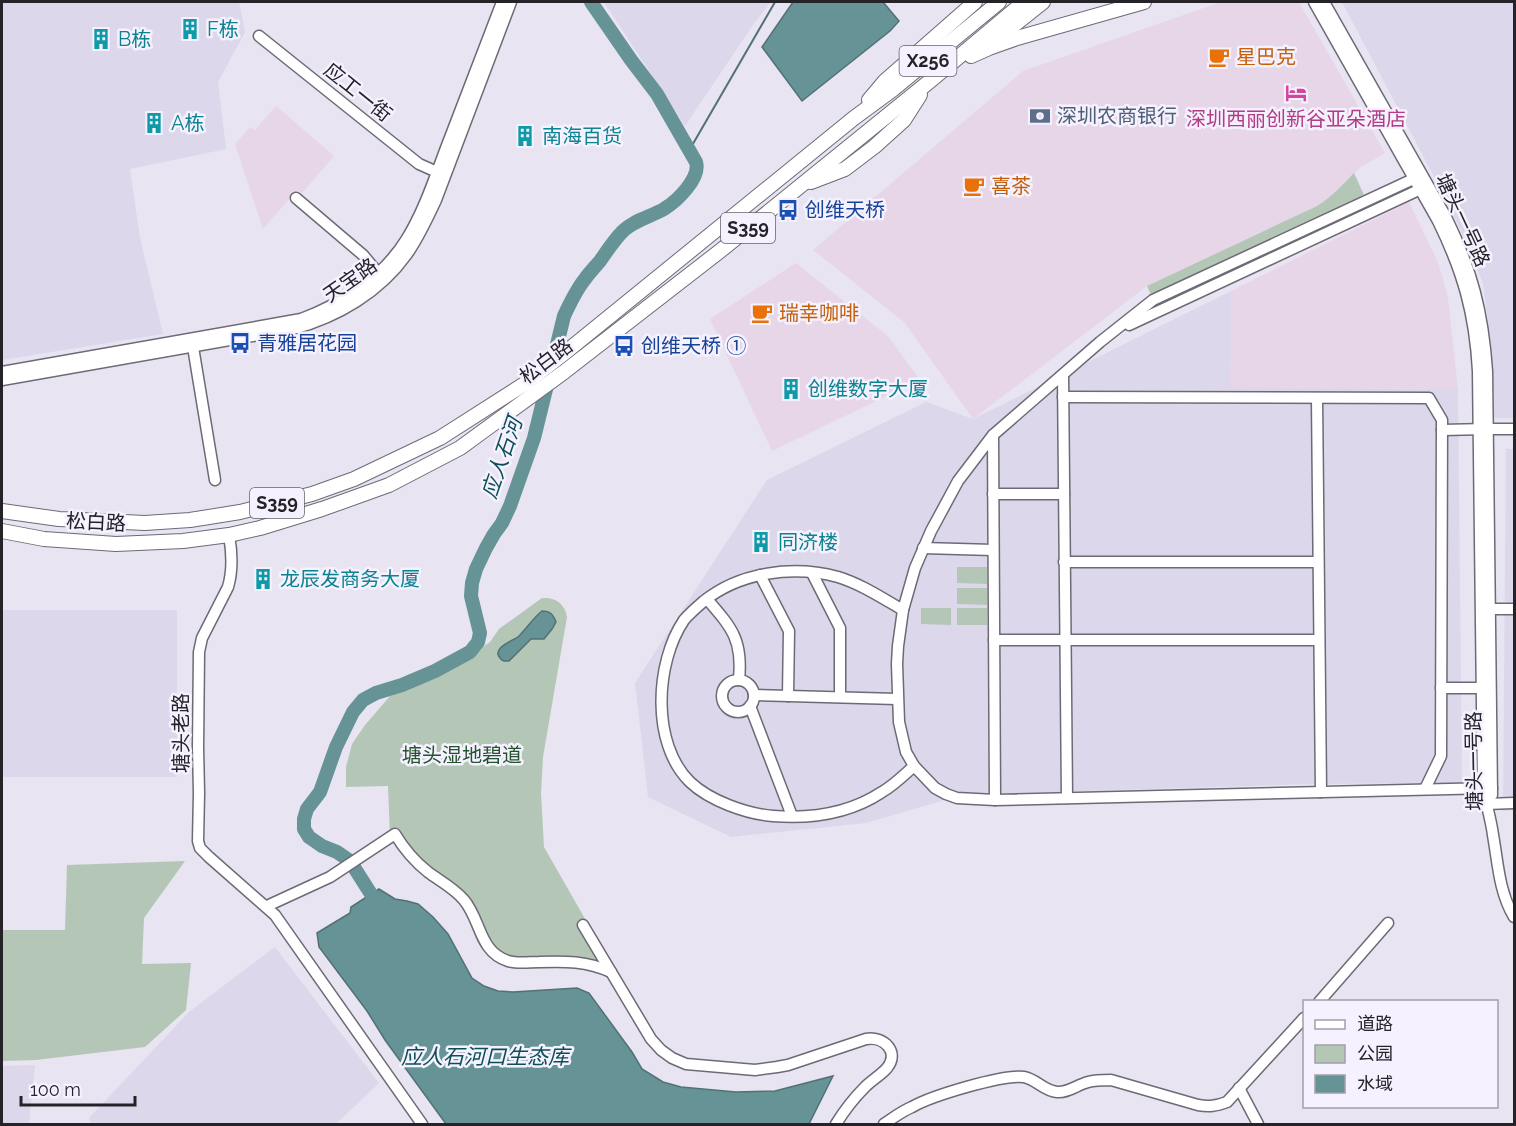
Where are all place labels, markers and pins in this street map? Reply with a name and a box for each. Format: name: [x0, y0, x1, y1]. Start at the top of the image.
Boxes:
building icon: F栋: [178, 17, 202, 41]
place label: F栋: [207, 17, 239, 41]
building icon: B栋: [89, 27, 113, 51]
place label: B栋: [118, 27, 151, 51]
cafe icon: 星巴克: [1207, 45, 1231, 69]
place label: 星巴克: [1236, 45, 1296, 69]
hotel icon: 深圳西丽创新谷亚朵酒店: [1284, 81, 1308, 105]
bank icon: 深圳农商银行: [1028, 104, 1052, 128]
place label: 深圳农商银行: [1057, 104, 1177, 128]
place label: 深圳西丽创新谷亚朵酒店: [1186, 107, 1406, 131]
building icon: A栋: [142, 111, 166, 135]
place label: A栋: [171, 111, 205, 135]
building icon: 南海百货: [513, 124, 537, 148]
place label: 南海百货: [542, 124, 622, 148]
cafe icon: 喜茶: [962, 174, 986, 198]
place label: 喜茶: [991, 174, 1031, 198]
bus stop icon: 创维天桥: [776, 198, 800, 222]
place label: 创维天桥: [805, 198, 885, 222]
cafe icon: 瑞幸咖啡: [750, 301, 774, 325]
place label: 瑞幸咖啡: [779, 301, 859, 325]
bus stop icon: 青雅居花园: [228, 331, 252, 355]
place label: 青雅居花园: [257, 331, 357, 355]
bus stop icon: 创维天桥 ①: [612, 334, 636, 358]
place label: 创维天桥 ①: [641, 334, 746, 358]
building icon: 创维数字大厦: [779, 377, 803, 401]
place label: 创维数字大厦: [808, 377, 928, 401]
building icon: 同济楼: [749, 530, 773, 554]
place label: 同济楼: [778, 530, 838, 554]
building icon: 龙辰发商务大厦: [251, 567, 275, 591]
place label: 龙辰发商务大厦: [280, 567, 420, 591]

